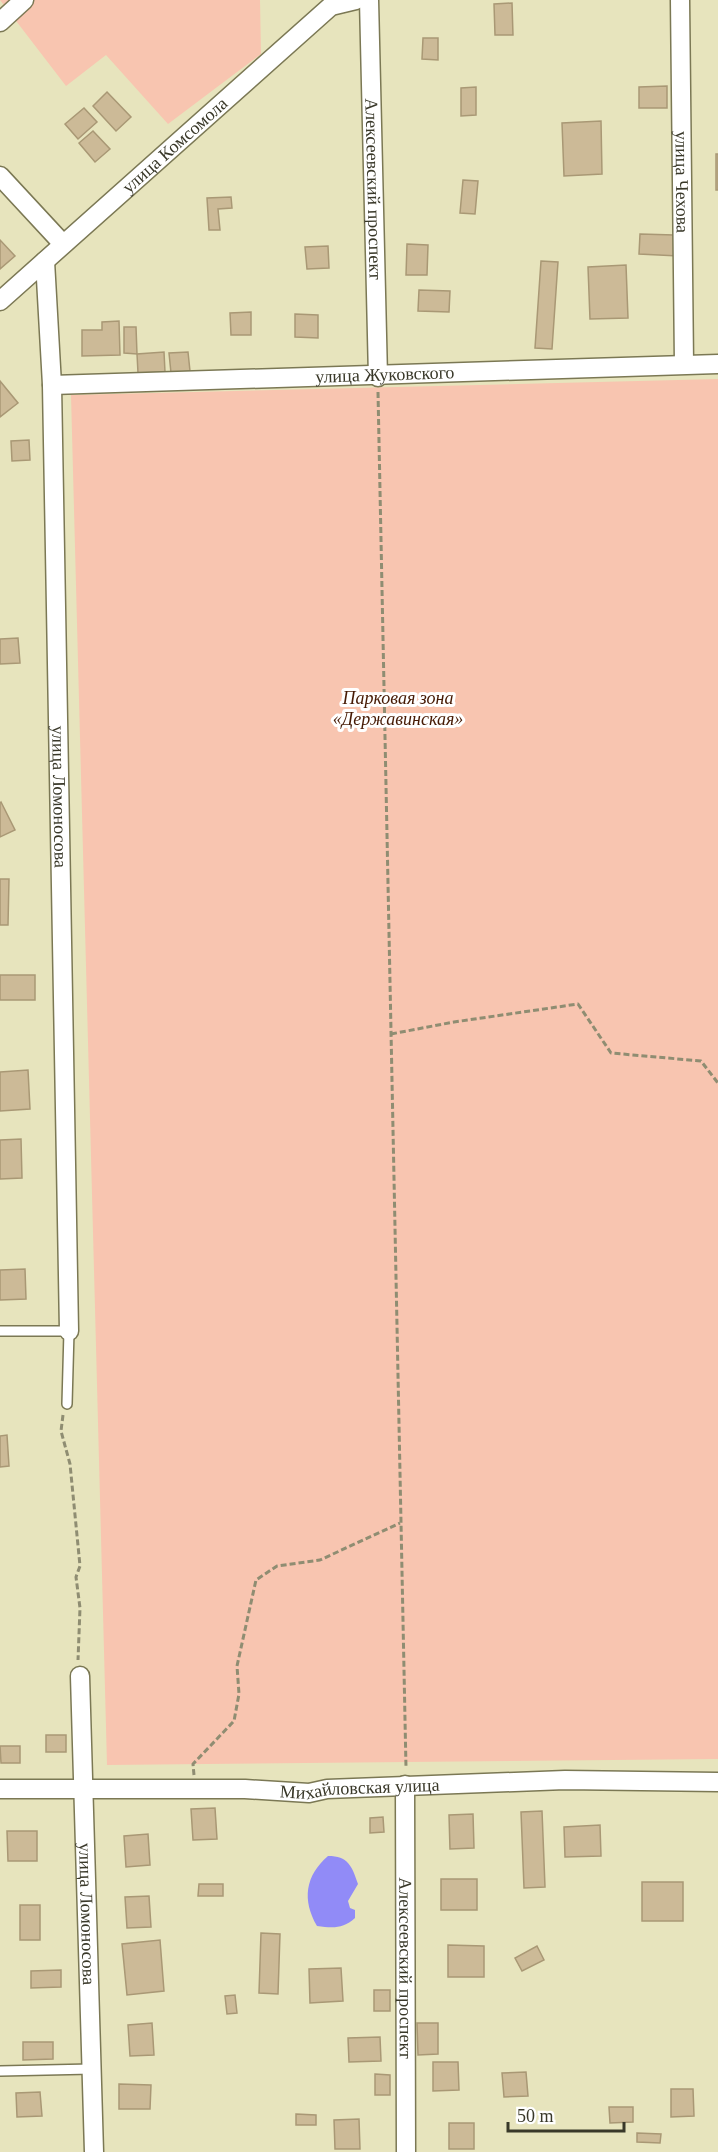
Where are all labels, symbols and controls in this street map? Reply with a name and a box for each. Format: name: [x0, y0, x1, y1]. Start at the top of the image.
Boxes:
street label: улица Комсомола: [118, 93, 231, 197]
street label: Алексеевский проспект: [361, 98, 386, 280]
street label: улица Чехова: [671, 131, 693, 233]
street label: улица Жуковского: [315, 362, 455, 387]
park label: Парковая зона «Державинская»: [333, 688, 463, 729]
street label: улица Ломоносова: [48, 725, 71, 868]
street label: Михайловская улица: [279, 1775, 440, 1804]
street label: улица Ломоносова: [75, 1843, 99, 1985]
street label: Алексеевский проспект: [395, 1877, 416, 2059]
scale bar: [508, 2095, 624, 2133]
text: 50 m: [517, 2106, 554, 2126]

